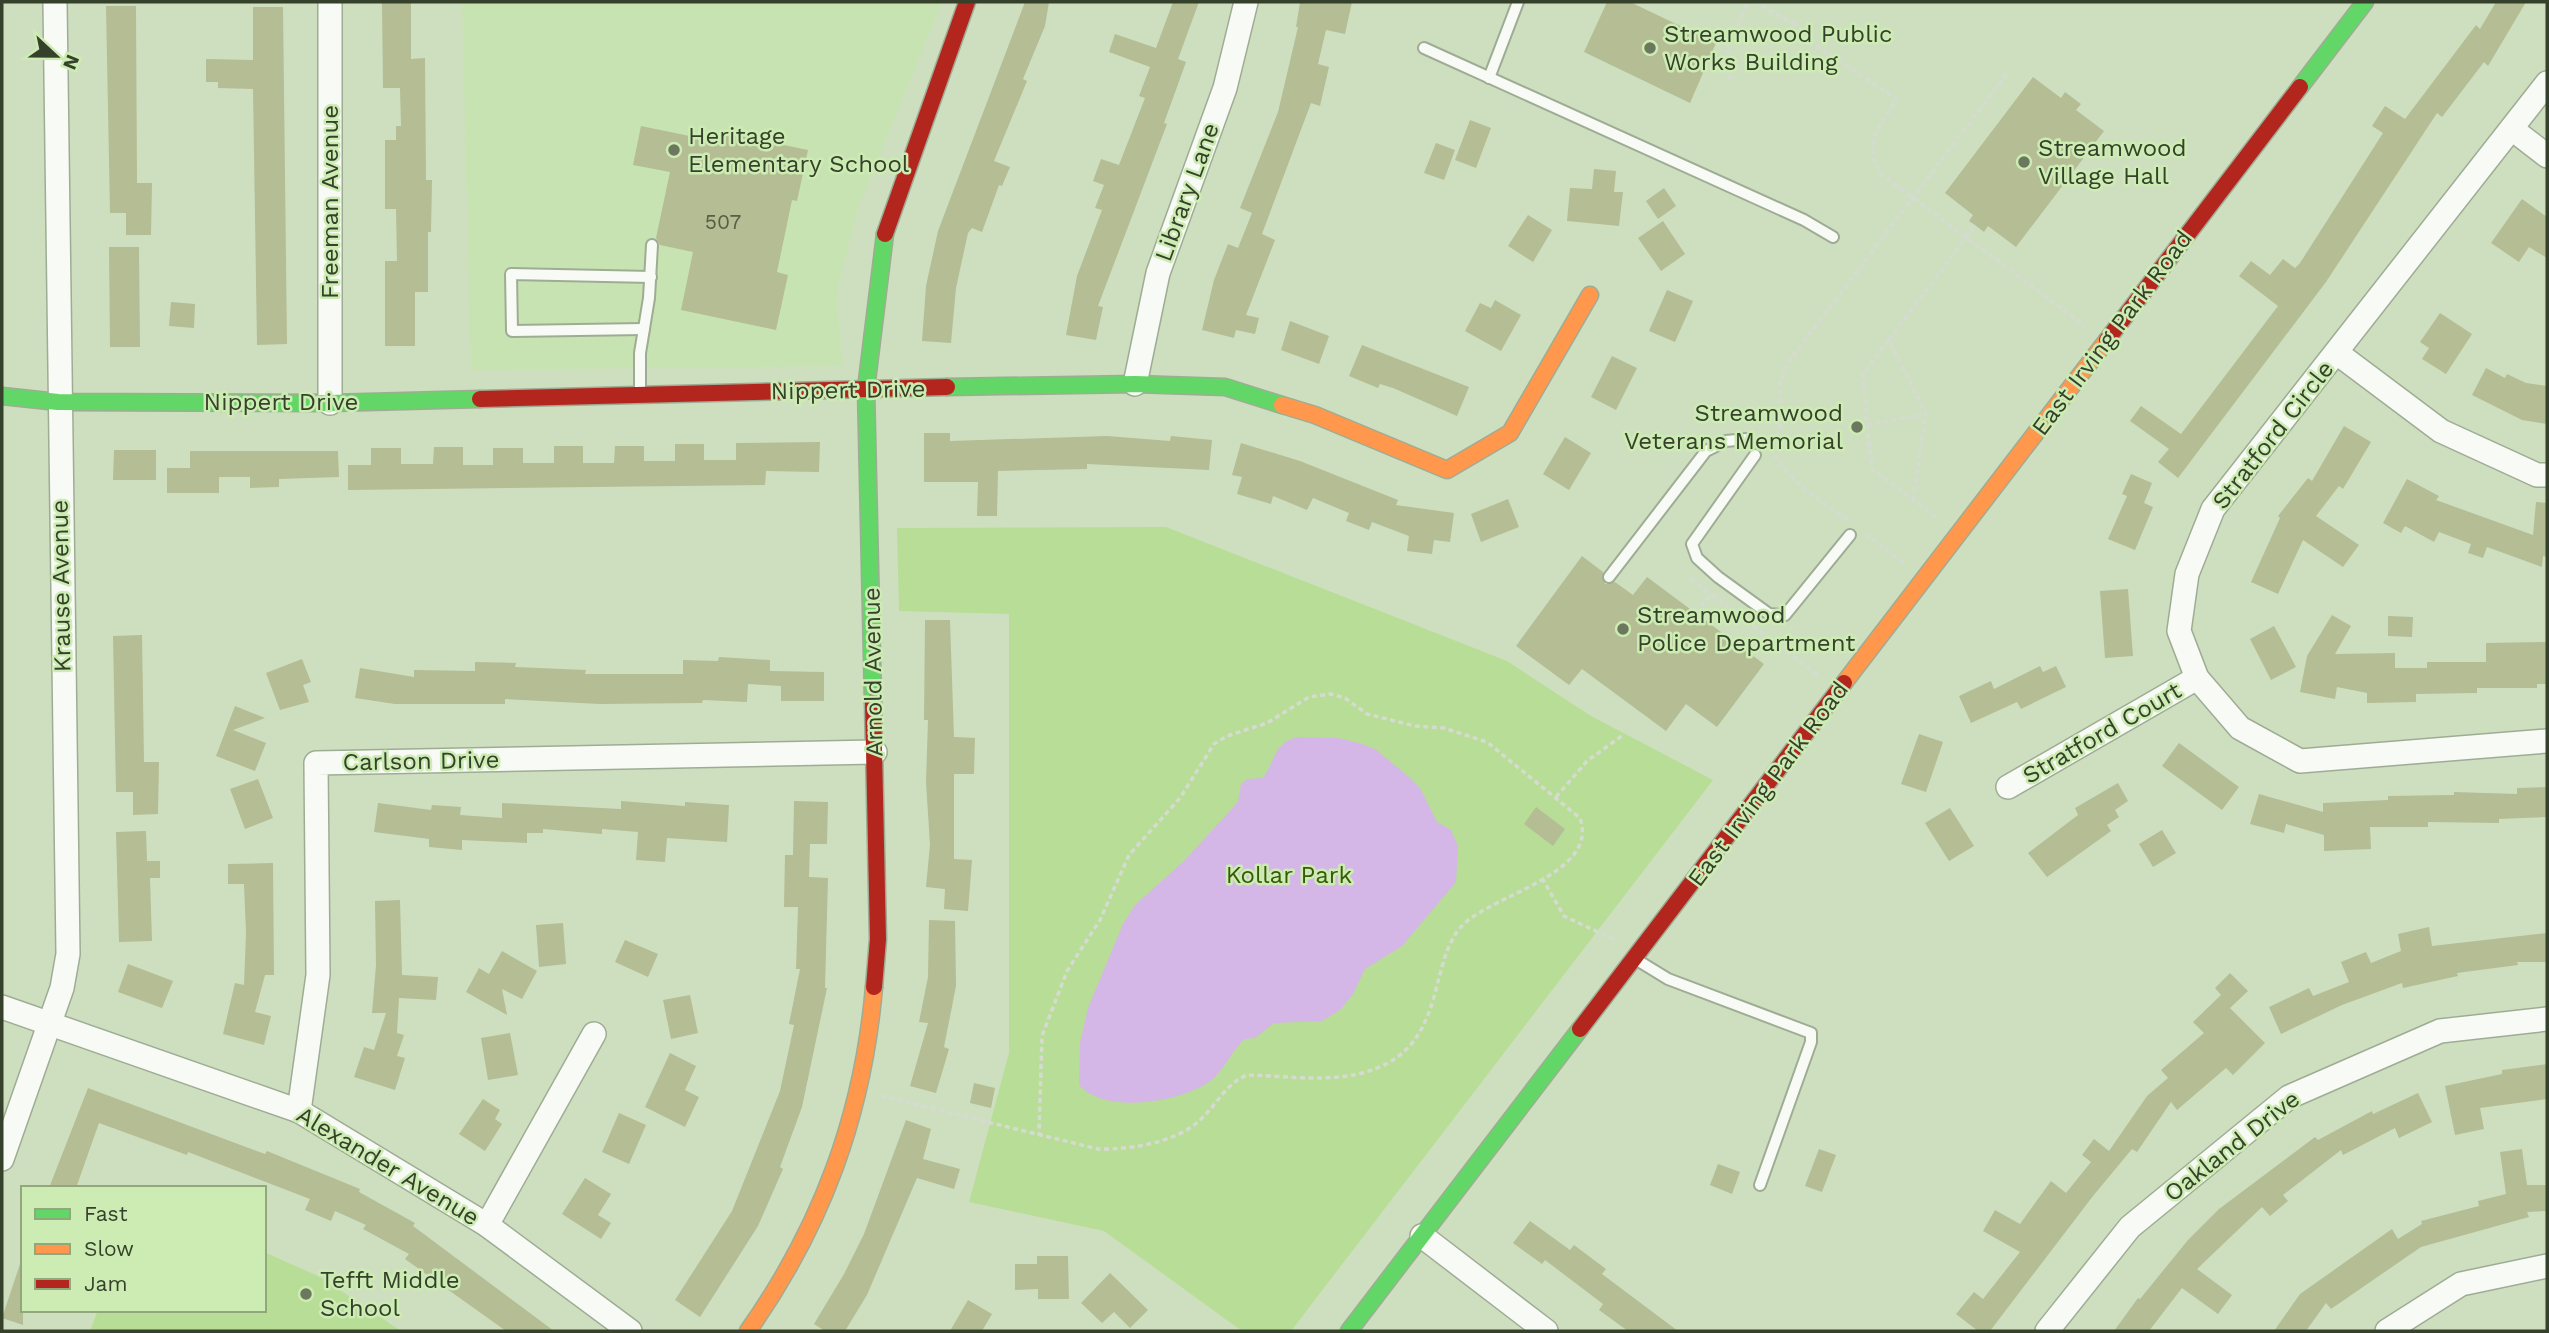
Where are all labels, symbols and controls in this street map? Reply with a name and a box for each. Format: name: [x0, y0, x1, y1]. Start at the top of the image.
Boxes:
place label: Streamwood Public Works Building: [1664, 20, 1892, 76]
north arrow: [21, 21, 91, 91]
marker: Streamwood Public Works Building: [1642, 40, 1658, 56]
text: N: [58, 51, 85, 73]
street label: Freeman Avenue: [316, 105, 344, 299]
street label: Library Lane: [1149, 119, 1225, 265]
place label: Heritage Elementary School: [688, 122, 910, 178]
place label: Streamwood Village Hall: [2038, 134, 2187, 190]
marker: Heritage Elementary School: [666, 142, 682, 158]
marker: Streamwood Village Hall: [2016, 154, 2032, 170]
house number: 507: [705, 209, 742, 234]
street label: East Irving Park Road: [2026, 225, 2198, 441]
street label: Stratford Circle: [2206, 355, 2340, 515]
street label: Nippert Drive: [770, 375, 926, 405]
street label: Nippert Drive: [204, 388, 358, 416]
place label: Streamwood Veterans Memorial: [1624, 399, 1844, 455]
marker: Streamwood Veterans Memorial: [1849, 419, 1865, 435]
street label: Krause Avenue: [45, 500, 77, 672]
street label: Arnold Avenue: [858, 587, 888, 757]
place label: Streamwood Police Department: [1637, 601, 1855, 657]
marker: Streamwood Police Department: [1615, 621, 1631, 637]
street label: East Irving Park Road: [1682, 676, 1854, 892]
street label: Stratford Court: [2018, 676, 2186, 790]
street label: Carlson Drive: [342, 746, 500, 776]
park label: Kollar Park: [1226, 861, 1353, 889]
street label: Oakland Drive: [2159, 1085, 2305, 1207]
street label: Alexander Avenue: [292, 1100, 484, 1232]
legend: [21, 1186, 266, 1312]
text: Fast: [84, 1201, 128, 1226]
text: Slow: [84, 1236, 134, 1261]
place label: Tefft Middle School: [320, 1266, 460, 1322]
text: Jam: [84, 1271, 127, 1296]
marker: Tefft Middle School: [298, 1286, 314, 1302]

